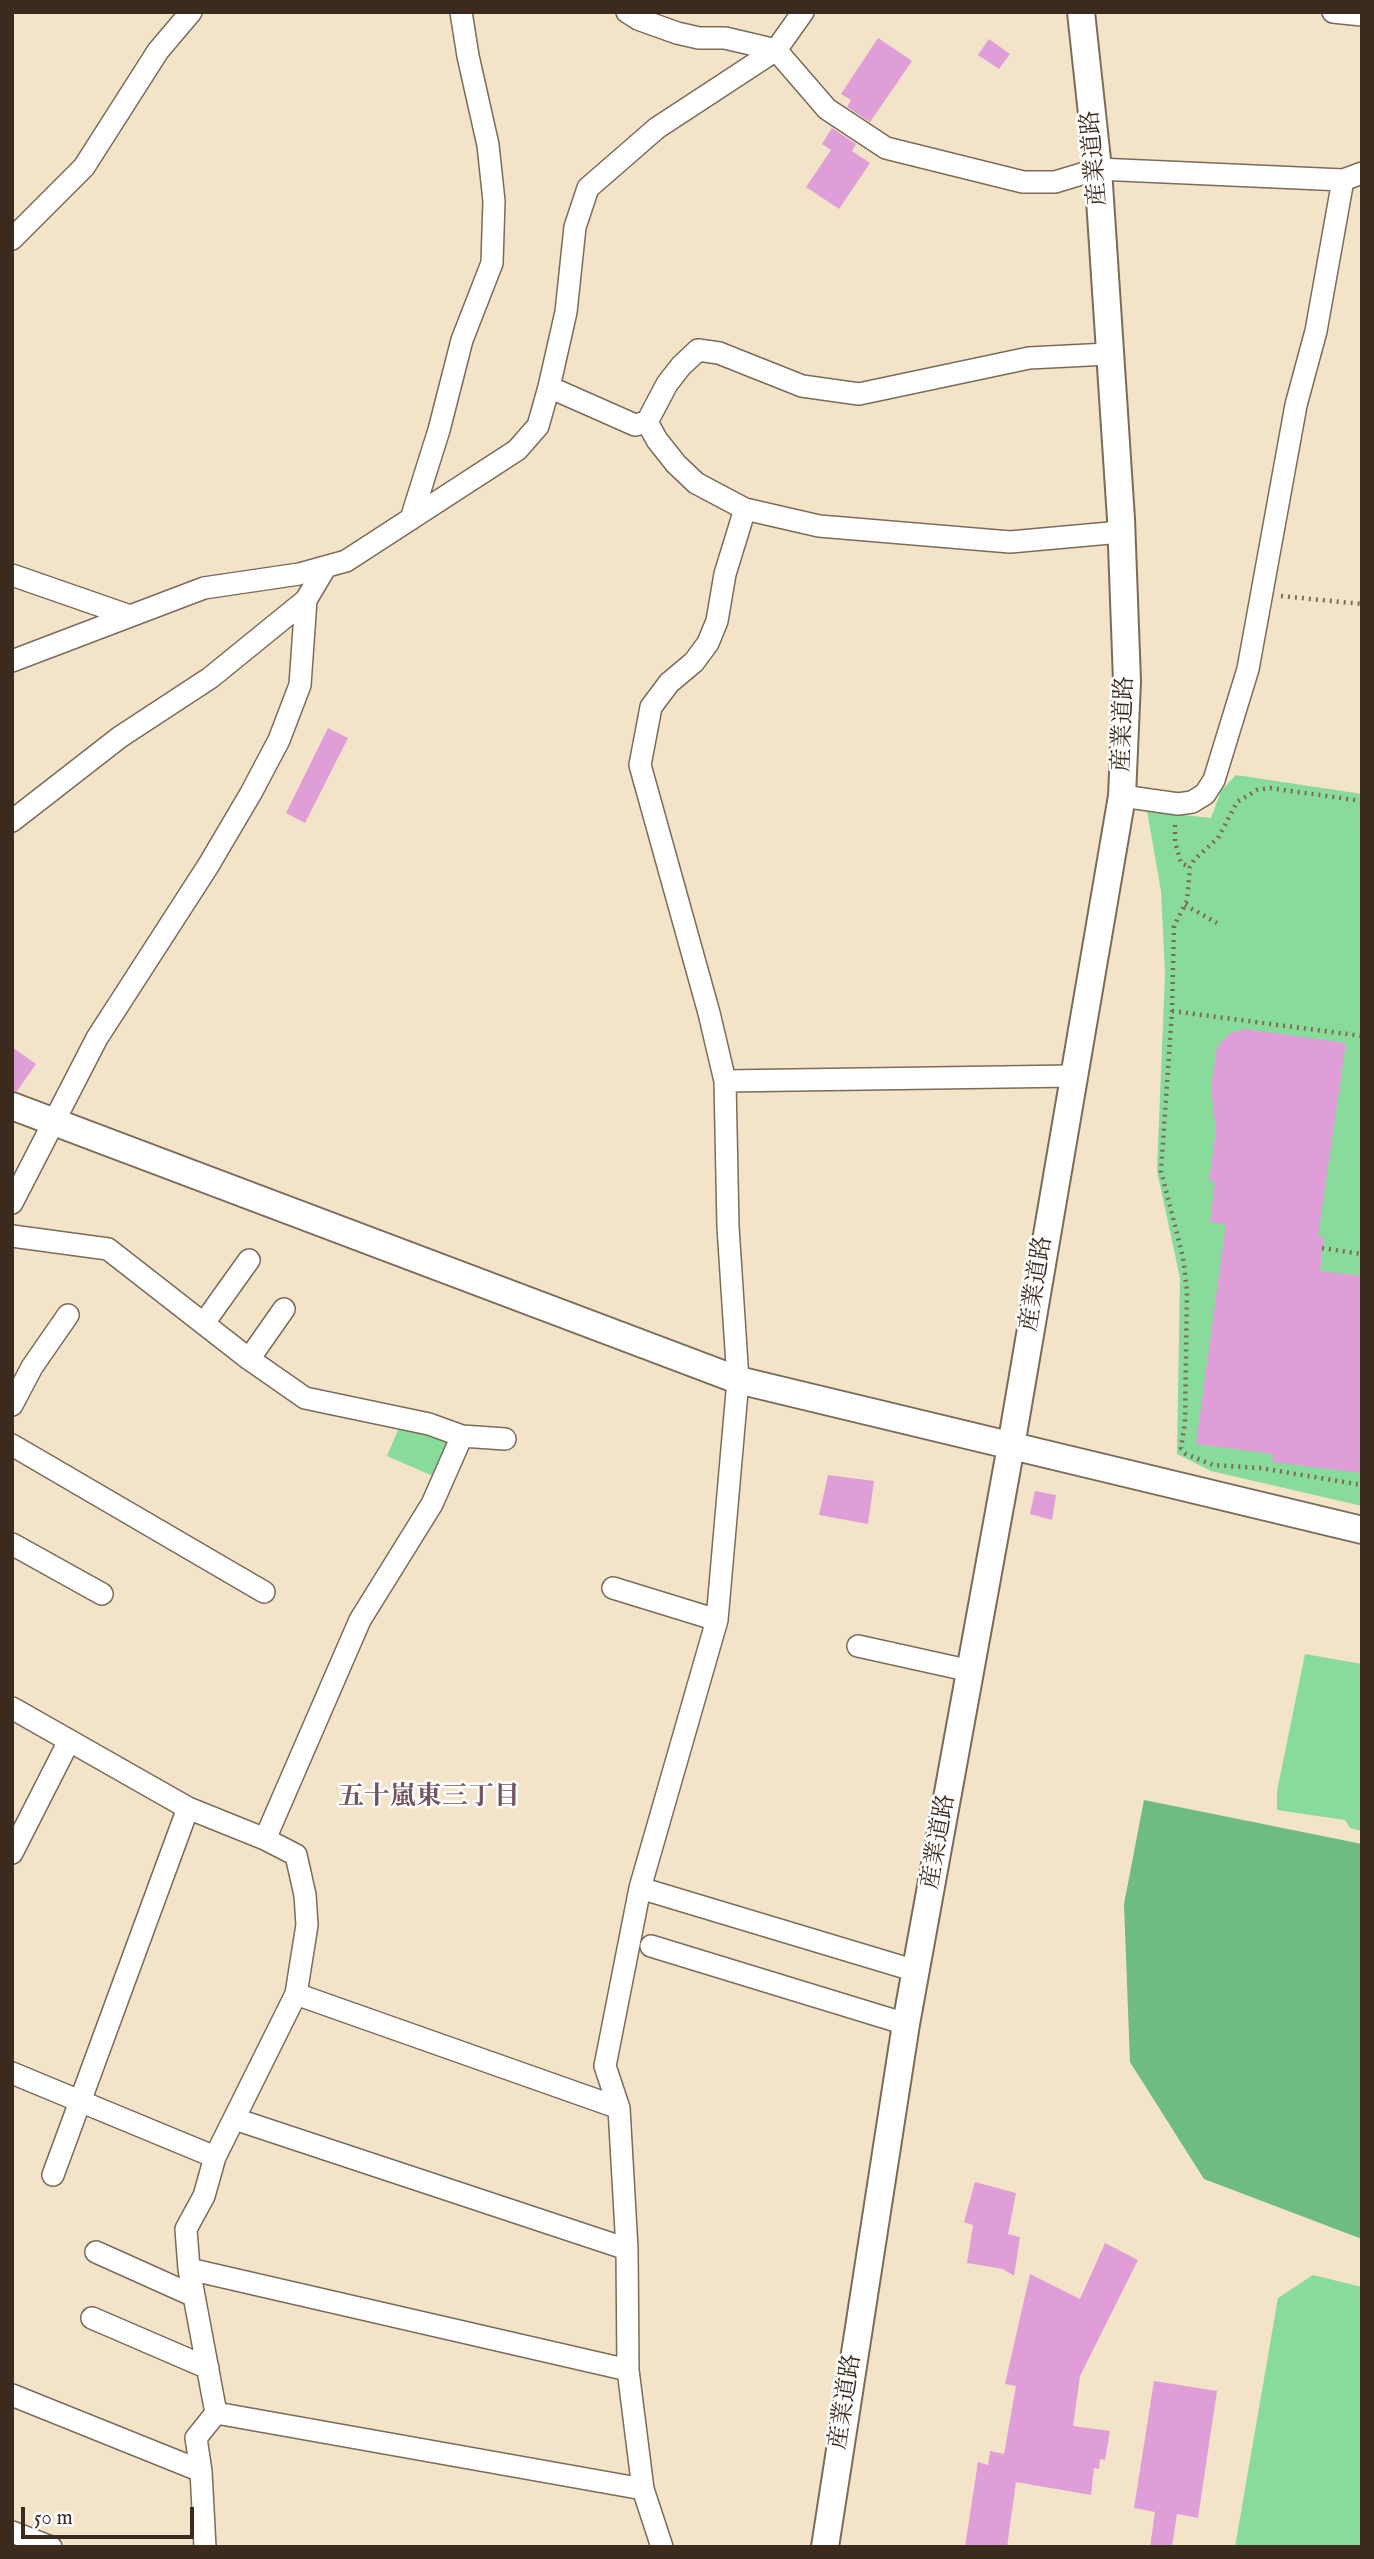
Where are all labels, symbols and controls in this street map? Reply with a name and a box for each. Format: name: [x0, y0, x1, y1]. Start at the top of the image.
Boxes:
street label: 産業道路: [1077, 109, 1115, 207]
street label: 産業道路: [1109, 676, 1141, 772]
street label: 産業道路: [1016, 1234, 1060, 1334]
district label: 五十嵐東三丁目: [338, 1783, 520, 1815]
street label: 産業道路: [917, 1792, 963, 1892]
street label: 産業道路: [825, 2352, 869, 2452]
scale bar: [24, 2492, 198, 2536]
text: 50 m: [34, 2505, 73, 2532]

